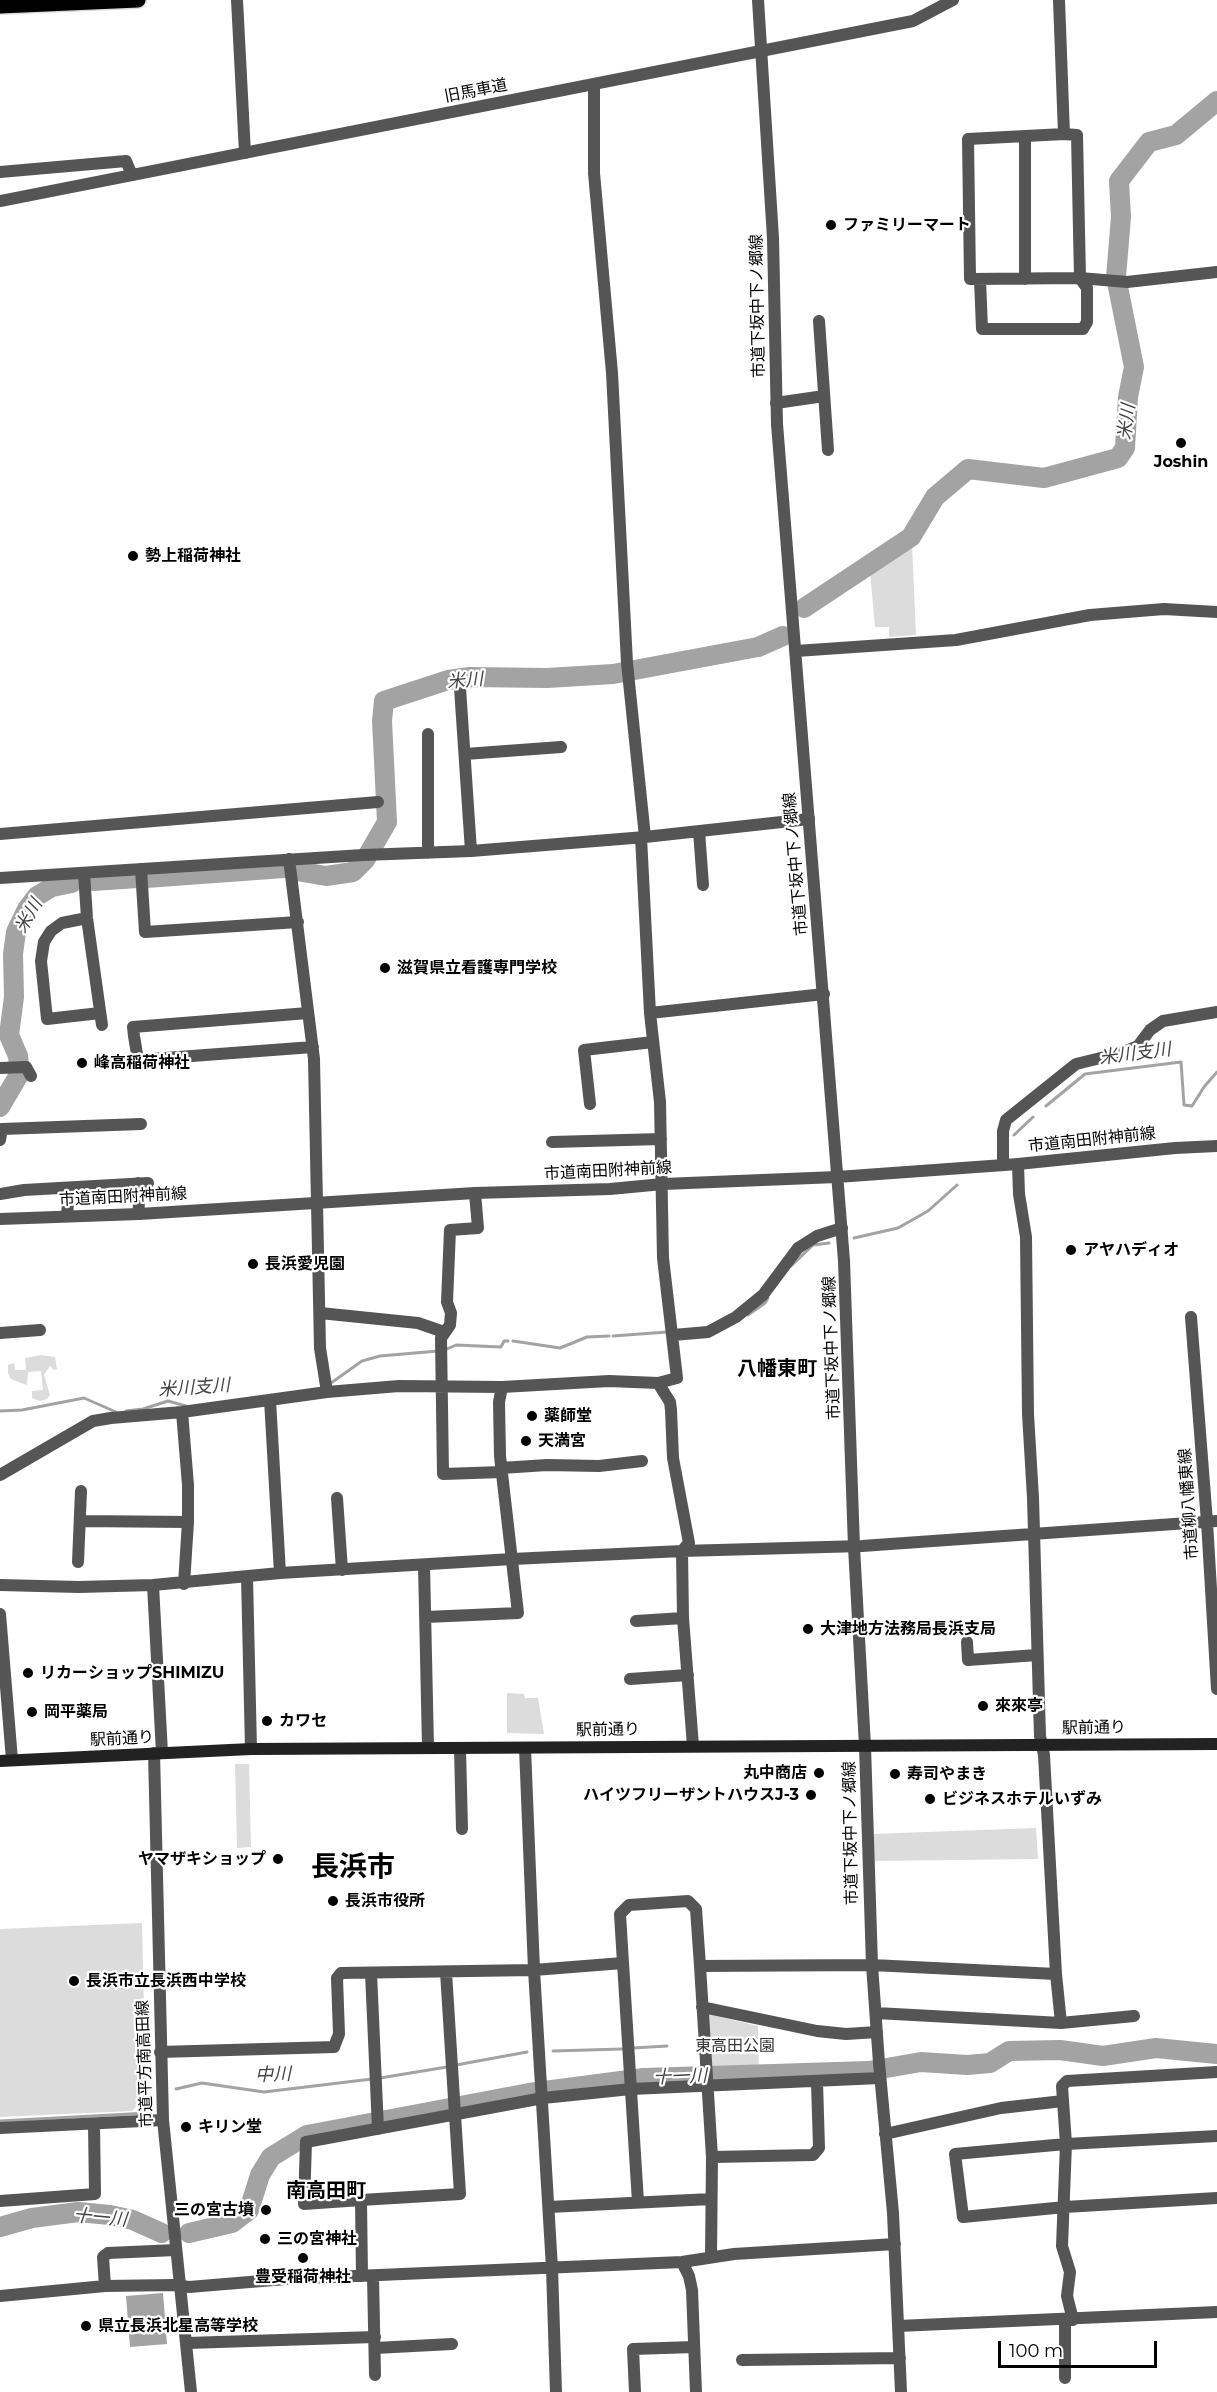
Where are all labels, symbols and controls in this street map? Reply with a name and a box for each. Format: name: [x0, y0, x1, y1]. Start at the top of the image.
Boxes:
street label: 旧馬車道: [443, 75, 509, 107]
place label: ファミリーマート: [843, 215, 971, 235]
marker: ファミリーマート: [824, 218, 838, 232]
street label: 市道下坂中下ノ郷線: [747, 234, 769, 378]
water label: 米川: [1114, 403, 1140, 441]
marker: Joshin: [1174, 436, 1188, 450]
place label: Joshin: [1154, 452, 1208, 472]
place label: 勢上稲荷神社: [145, 546, 241, 566]
marker: 勢上稲荷神社: [126, 549, 140, 563]
water label: 米川: [446, 669, 484, 693]
street label: 市道下坂中下ノ郷線: [780, 791, 812, 937]
water label: 米川: [11, 895, 47, 937]
place label: 滋賀県立看護専門学校: [397, 958, 557, 978]
marker: 滋賀県立看護専門学校: [378, 961, 392, 975]
water label: 米川支川: [1098, 1039, 1172, 1069]
place label: 峰高稲荷神社: [94, 1053, 190, 1073]
marker: 峰高稲荷神社: [75, 1056, 89, 1070]
street label: 市道南田附神前線: [1027, 1124, 1157, 1156]
street label: 市道南田附神前線: [544, 1158, 672, 1184]
street label: 市道南田附神前線: [59, 1184, 187, 1210]
place label: アヤハディオ: [1083, 1240, 1179, 1260]
marker: アヤハディオ: [1064, 1243, 1078, 1257]
place label: 長浜愛児園: [265, 1254, 345, 1274]
marker: 長浜愛児園: [246, 1257, 260, 1271]
street label: 市道下坂中下ノ郷線: [820, 1276, 844, 1420]
district label: 八幡東町: [737, 1357, 817, 1381]
water label: 米川支川: [157, 1375, 231, 1401]
place label: 薬師堂: [544, 1406, 592, 1426]
marker: 薬師堂: [525, 1409, 539, 1423]
place label: 天満宮: [538, 1431, 586, 1451]
marker: 天満宮: [519, 1434, 533, 1448]
street label: 市道柳八幡東線: [1176, 1447, 1202, 1561]
place label: 大津地方法務局長浜支局: [820, 1619, 996, 1639]
marker: 大津地方法務局長浜支局: [801, 1622, 815, 1636]
place label: リカーショップSHIMIZU: [40, 1663, 224, 1683]
marker: リカーショップSHIMIZU: [21, 1666, 35, 1680]
place label: 來來亭: [995, 1696, 1043, 1716]
marker: 來來亭: [976, 1699, 990, 1713]
place label: 岡平薬局: [44, 1702, 108, 1722]
marker: 岡平薬局: [25, 1705, 39, 1719]
place label: カワセ: [279, 1711, 327, 1731]
marker: カワセ: [260, 1714, 274, 1728]
street label: 駅前通り: [1062, 1718, 1126, 1738]
street label: 駅前通り: [576, 1720, 640, 1740]
street label: 駅前通り: [90, 1728, 154, 1750]
street label: 市道下坂中下ノ郷線: [840, 1761, 862, 1905]
place label: 丸中商店: [743, 1763, 807, 1783]
place label: 寿司やまき: [907, 1764, 987, 1784]
marker: 丸中商店: [812, 1766, 826, 1780]
marker: 寿司やまき: [888, 1767, 902, 1781]
place label: ハイツフリーザントハウスJ-3: [583, 1785, 799, 1805]
marker: ハイツフリーザントハウスJ-3: [804, 1788, 818, 1802]
place label: ビジネスホテルいずみ: [942, 1789, 1102, 1809]
marker: ビジネスホテルいずみ: [923, 1792, 937, 1806]
place label: ヤマザキショップ: [138, 1849, 266, 1869]
district label: 長浜市: [311, 1851, 395, 1885]
marker: ヤマザキショップ: [271, 1852, 285, 1866]
place label: 長浜市役所: [345, 1891, 425, 1911]
marker: 長浜市役所: [326, 1894, 340, 1908]
place label: 長浜市立長浜西中学校: [86, 1971, 246, 1991]
marker: 長浜市立長浜西中学校: [67, 1974, 81, 1988]
street label: 市道平方南高田線: [133, 2000, 157, 2128]
park label: 東高田公園: [695, 2036, 775, 2056]
water label: 中川: [255, 2064, 291, 2086]
water label: 十一川: [653, 2065, 707, 2089]
place label: キリン堂: [198, 2117, 262, 2137]
marker: キリン堂: [179, 2120, 193, 2134]
district label: 南高田町: [286, 2179, 366, 2203]
place label: 三の宮古墳: [174, 2200, 254, 2220]
marker: 三の宮古墳: [259, 2203, 273, 2217]
water label: 十一川: [72, 2205, 128, 2231]
place label: 三の宮神社: [277, 2229, 357, 2249]
marker: 三の宮神社: [258, 2232, 272, 2246]
marker: 豊受稲荷神社: [296, 2251, 310, 2265]
place label: 豊受稲荷神社: [255, 2267, 351, 2287]
place label: 県立長浜北星高等学校: [98, 2316, 258, 2336]
marker: 県立長浜北星高等学校: [79, 2319, 93, 2333]
scale bar: [1001, 2329, 1160, 2367]
text: 100 m: [1009, 2340, 1063, 2362]

